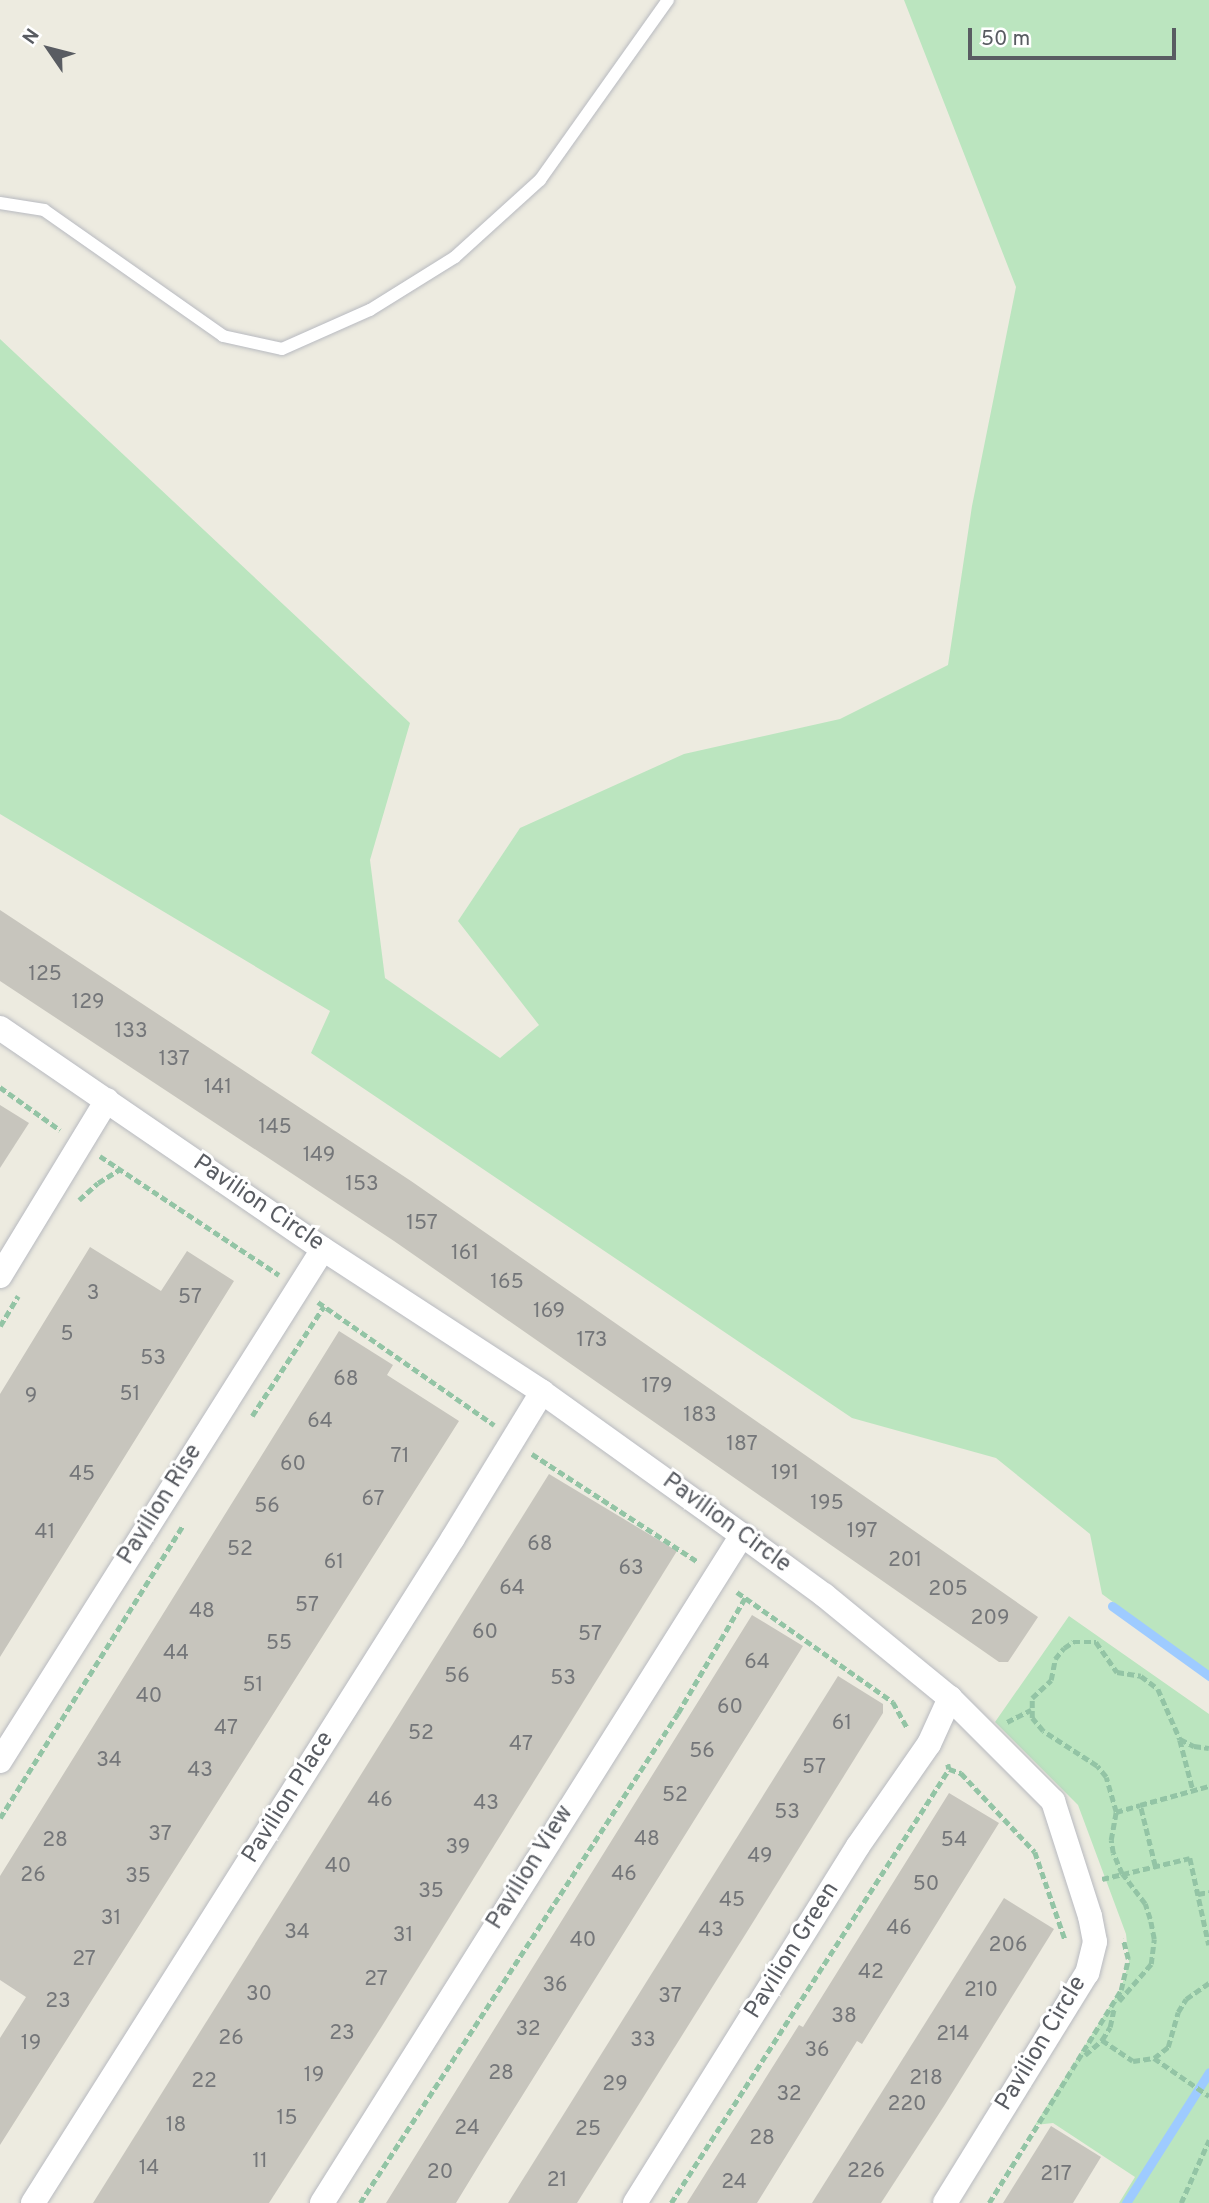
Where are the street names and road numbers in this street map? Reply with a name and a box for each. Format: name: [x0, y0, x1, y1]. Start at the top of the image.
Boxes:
street label: Pavilion Circle: [187, 1150, 329, 1258]
street label: Pavilion Rise: [113, 1440, 209, 1570]
street label: Pavilion Circle: [656, 1468, 796, 1580]
street label: Pavilion Place: [237, 1727, 341, 1869]
street label: Pavilion View: [481, 1800, 581, 1936]
street label: Pavilion Green: [740, 1877, 846, 2025]
street label: Pavilion Circle: [991, 1971, 1093, 2117]

